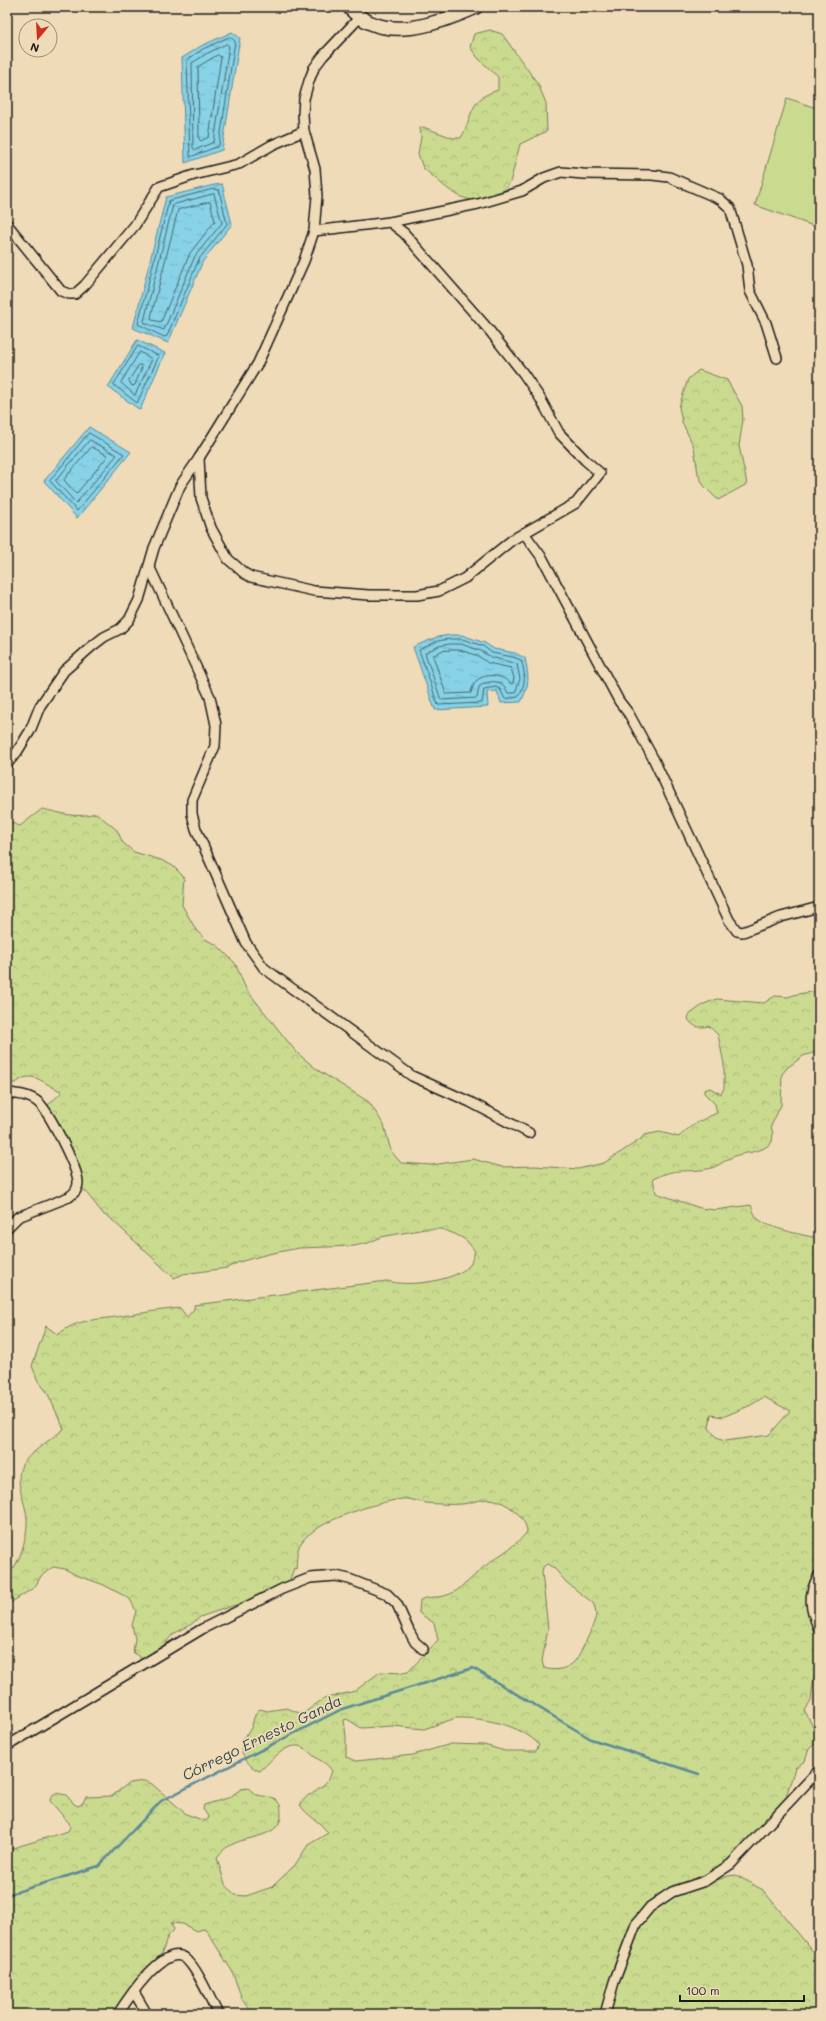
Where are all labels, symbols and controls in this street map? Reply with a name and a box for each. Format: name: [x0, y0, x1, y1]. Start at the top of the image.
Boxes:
north arrow: [18, 18, 58, 58]
text: N: [28, 40, 41, 56]
water label: Córrego Ernesto Ganda: [178, 1690, 345, 1785]
scale bar: [680, 1977, 804, 2003]
text: 100 m: [686, 1982, 720, 1998]

